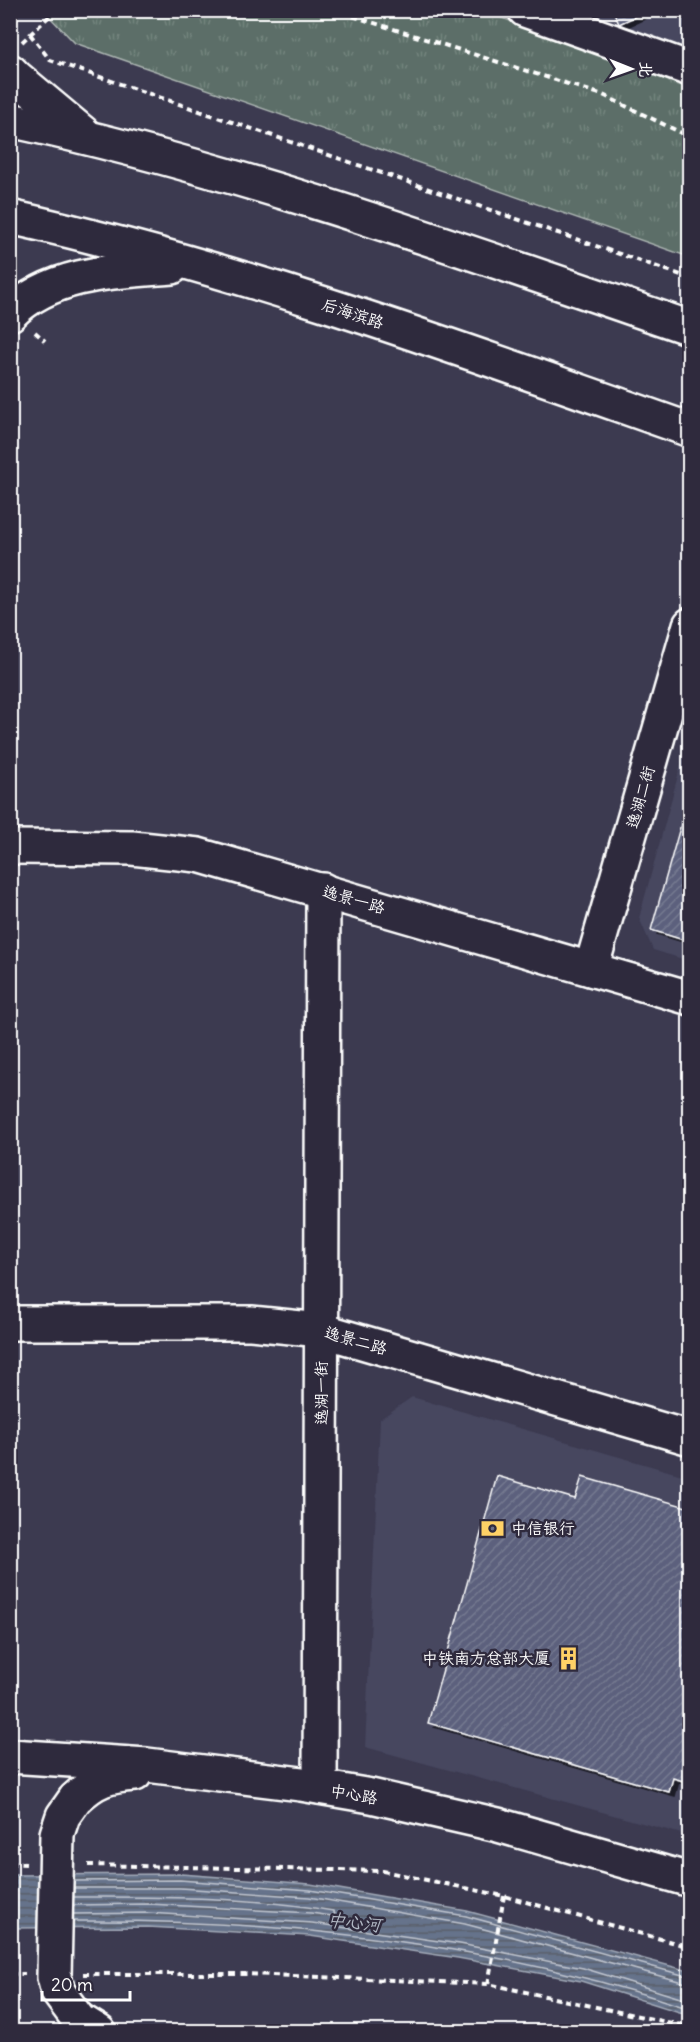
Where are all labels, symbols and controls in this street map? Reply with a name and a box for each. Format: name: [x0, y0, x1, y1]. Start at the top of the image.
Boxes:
north arrow: [601, 39, 661, 99]
text: 北: [636, 61, 656, 77]
street label: 后海滨路: [319, 294, 387, 332]
street label: 逸湖二街: [622, 763, 658, 831]
street label: 逸景一路: [320, 881, 388, 917]
street label: 逸景二路: [322, 1322, 390, 1358]
street label: 逸湖一街: [311, 1361, 331, 1425]
bank icon: 中信银行: [480, 1515, 506, 1541]
place label: 中信银行: [511, 1518, 575, 1538]
building icon: 中铁南方总部大厦: [555, 1645, 581, 1671]
place label: 中铁南方总部大厦: [422, 1648, 550, 1668]
street label: 中心路: [329, 1780, 379, 1808]
water label: 中心河: [326, 1908, 385, 1937]
scale bar: [42, 1964, 130, 2002]
text: 20 m: [51, 1973, 93, 1996]

